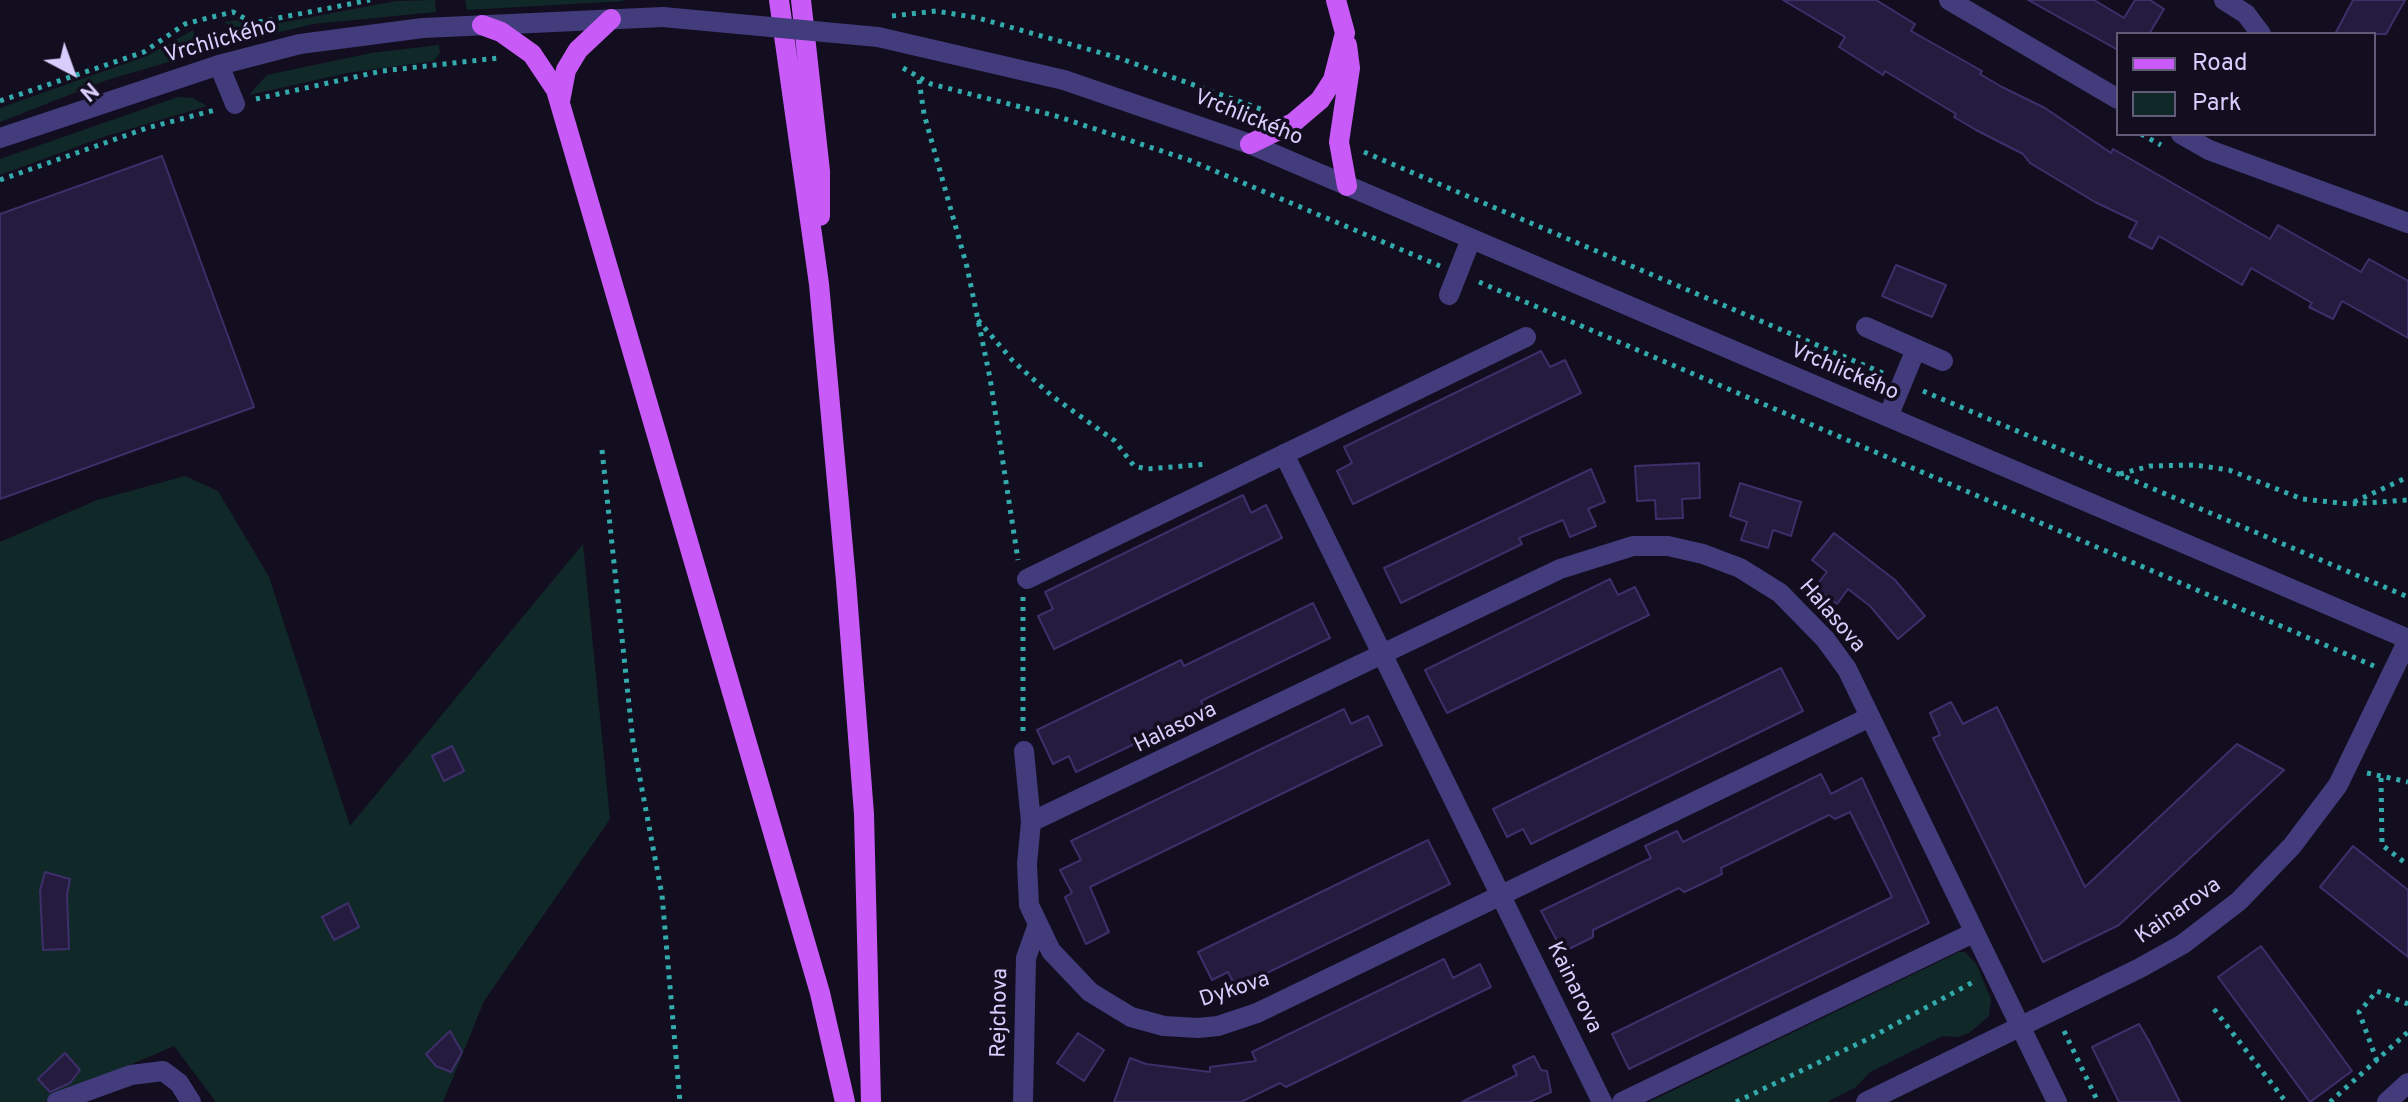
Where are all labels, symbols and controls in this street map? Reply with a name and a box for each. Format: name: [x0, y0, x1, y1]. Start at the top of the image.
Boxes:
street label: Vrchlického: [162, 13, 280, 71]
north arrow: [32, 32, 112, 112]
legend: [2116, 32, 2376, 136]
text: Road: [2192, 49, 2248, 79]
text: N: [73, 75, 103, 106]
street label: Vrchlického: [1190, 85, 1306, 153]
text: Park: [2192, 89, 2242, 119]
street label: Vrchlického: [1786, 338, 1902, 408]
street label: Halasova: [1792, 575, 1870, 659]
street label: Halasova: [1131, 698, 1221, 760]
street label: Kainarova: [2131, 873, 2227, 951]
street label: Kainarova: [1540, 938, 1606, 1038]
street label: Dykova: [1197, 967, 1273, 1015]
street label: Rejchova: [987, 968, 1015, 1058]

